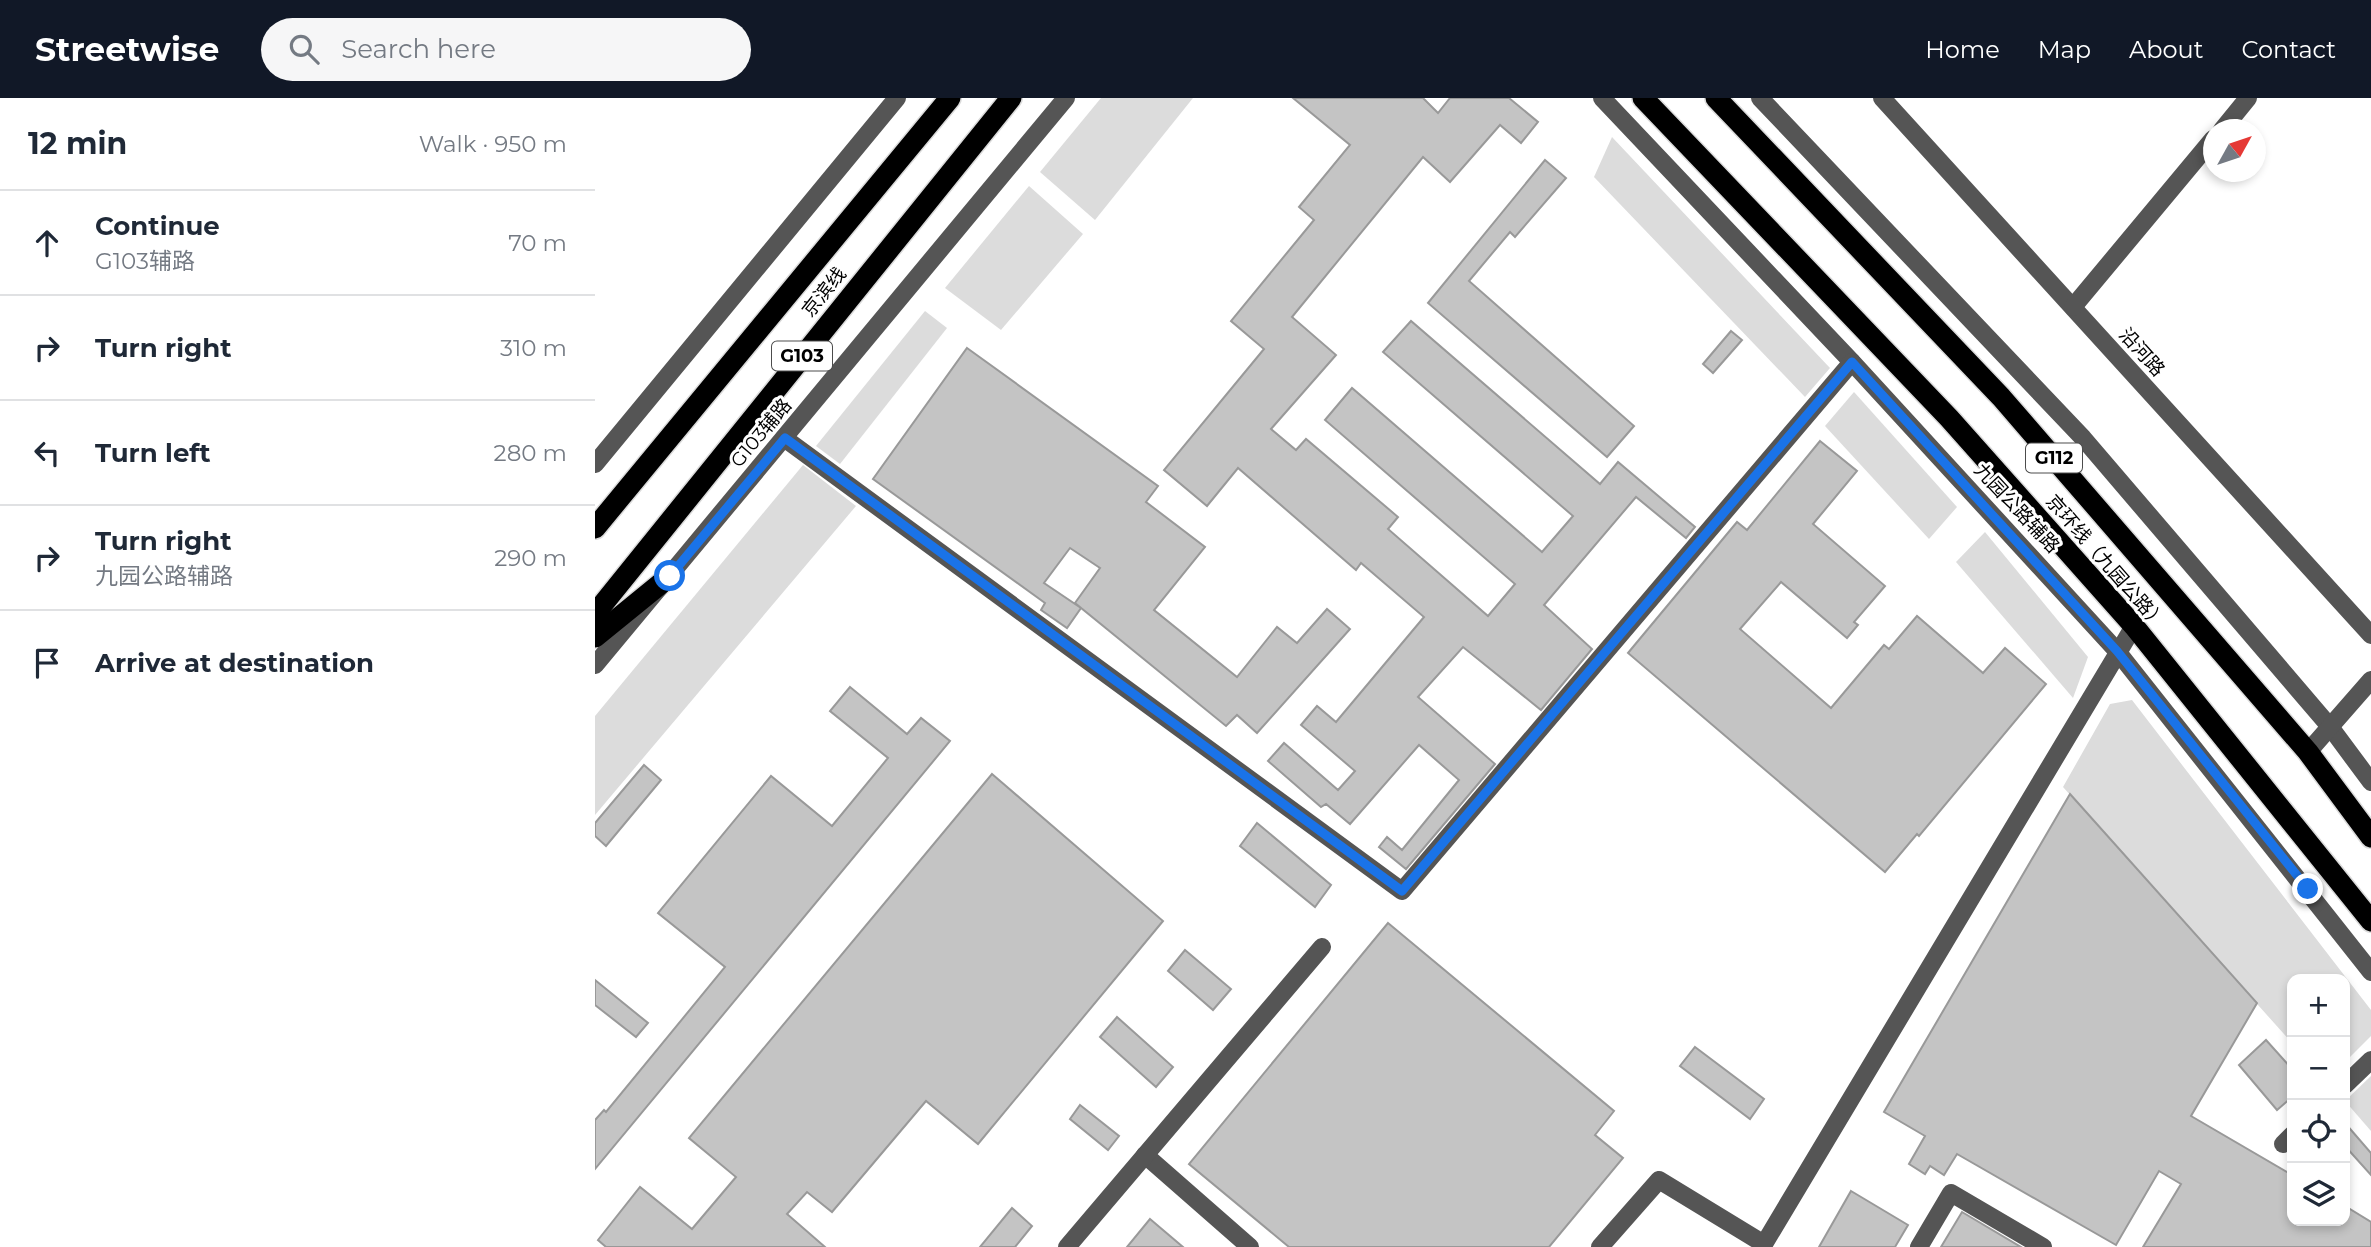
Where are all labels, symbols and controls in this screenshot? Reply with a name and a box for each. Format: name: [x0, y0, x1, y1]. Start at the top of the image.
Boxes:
search box: [261, 18, 751, 81]
text: Streetwise: [35, 29, 219, 69]
icon: search: [285, 30, 323, 68]
text: Search here: [341, 33, 496, 65]
text: Home: [1925, 35, 2000, 64]
text: Map: [2038, 35, 2091, 64]
text: About: [2129, 35, 2203, 64]
text: Contact: [2241, 35, 2336, 64]
north arrow: [2203, 119, 2266, 182]
text: 12 min: [28, 125, 127, 162]
text: Walk · 950 m: [419, 130, 567, 158]
text: Continue: [95, 210, 220, 242]
icon: ahead: [28, 224, 66, 262]
text: 70 m: [508, 229, 567, 257]
text: G103辅路: [95, 247, 195, 275]
street label: 京滨线: [797, 263, 851, 321]
street label: 沿河路: [2114, 323, 2170, 381]
icon: right: [28, 329, 66, 367]
text: Turn right: [95, 332, 231, 364]
text: 310 m: [500, 334, 567, 362]
road number: G103: [772, 342, 832, 370]
street label: G103辅路: [726, 394, 796, 472]
icon: left: [28, 434, 66, 472]
text: Turn left: [95, 437, 211, 469]
text: 280 m: [494, 439, 567, 467]
road number: G112: [2026, 444, 2082, 472]
street label: 九园公路辅路: [1970, 458, 2064, 558]
street label: 京环线（九园公路）: [2041, 490, 2171, 634]
text: Turn right: [95, 525, 231, 557]
icon: right: [28, 539, 66, 577]
text: 290 m: [494, 544, 567, 572]
route start: [654, 560, 685, 591]
text: 九园公路辅路: [95, 562, 233, 590]
icon: arrive: [28, 644, 66, 682]
text: Arrive at destination: [95, 647, 374, 679]
route end: [2292, 873, 2323, 904]
map controls: [2287, 974, 2350, 1226]
button: +: [2287, 974, 2350, 1037]
button: −: [2287, 1037, 2350, 1100]
button: locate: [2287, 1100, 2350, 1163]
button: layers: [2287, 1163, 2350, 1226]

